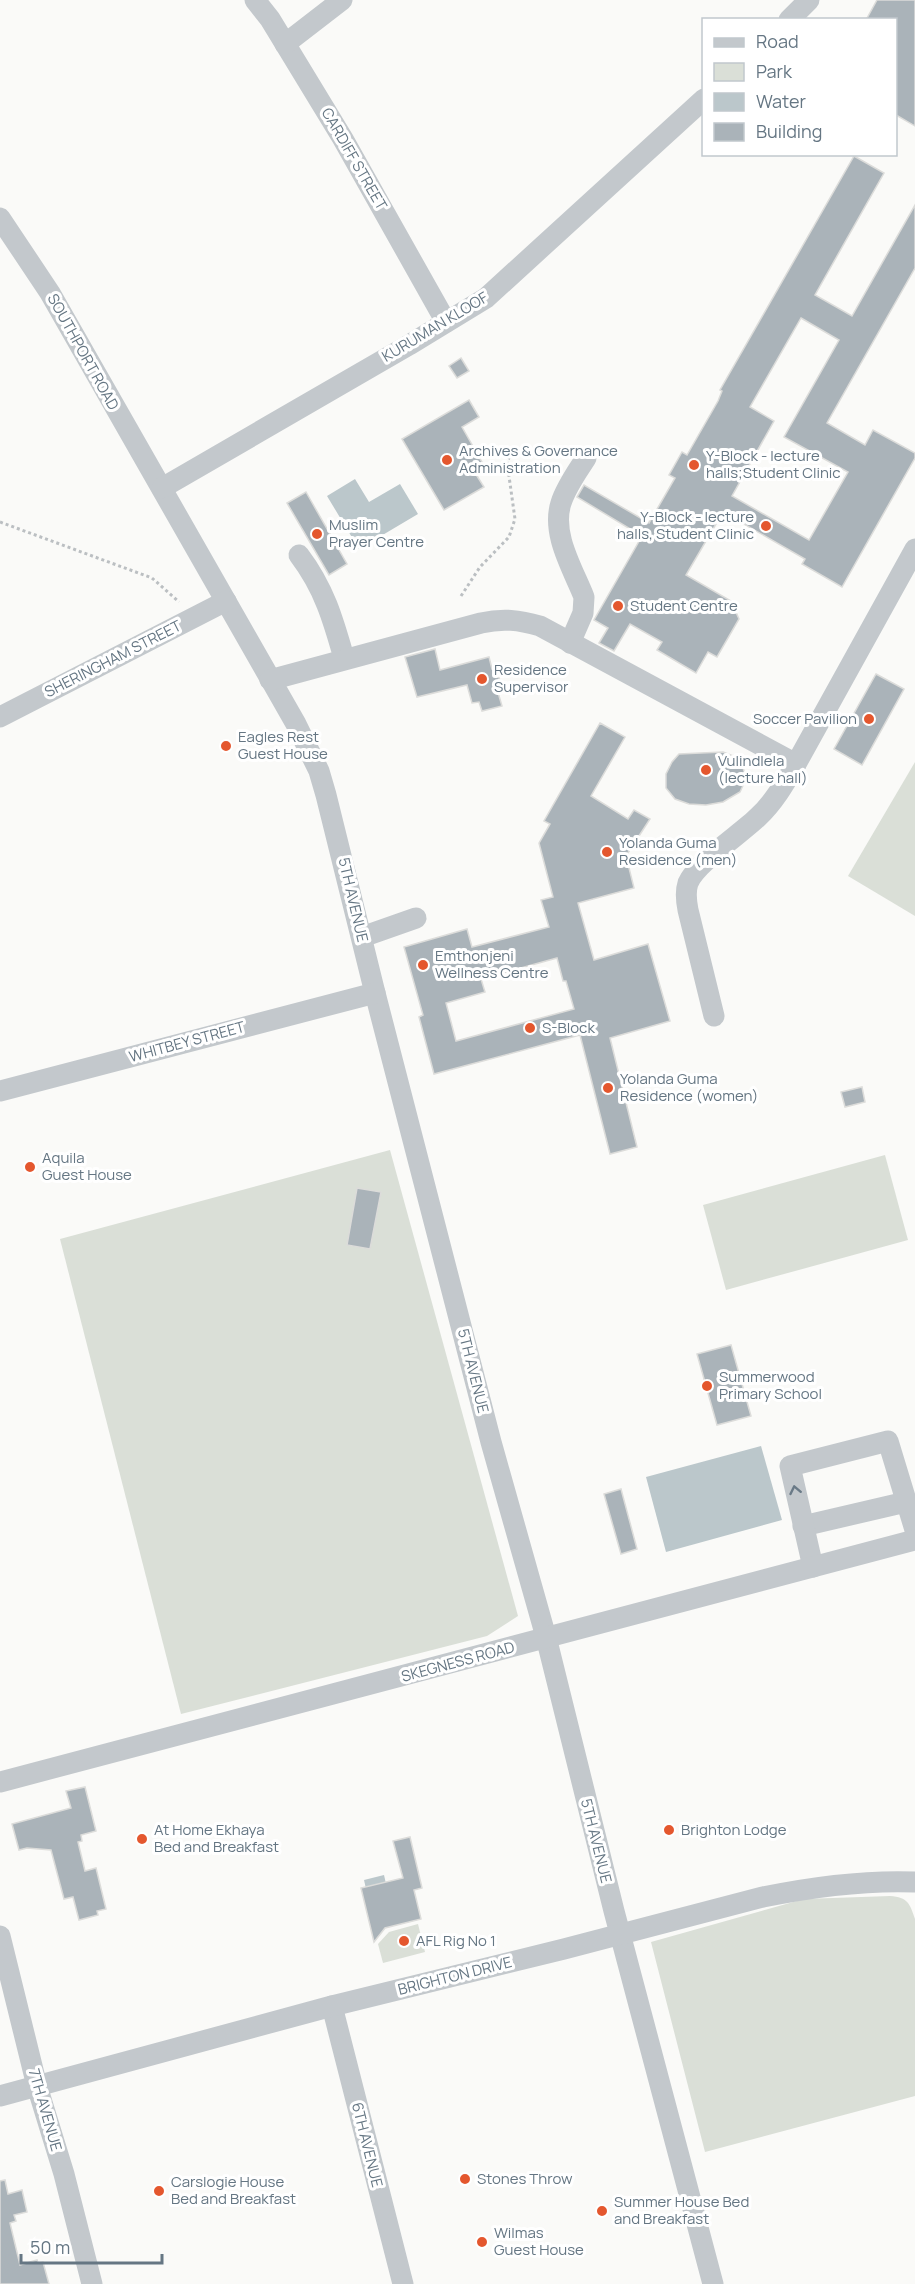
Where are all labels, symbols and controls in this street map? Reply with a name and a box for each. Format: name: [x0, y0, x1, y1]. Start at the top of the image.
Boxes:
legend: [702, 18, 897, 156]
text: Road: [756, 29, 799, 53]
text: Park: [756, 59, 793, 83]
text: Water: [756, 89, 806, 113]
street label: CARDIFF STREET: [317, 104, 392, 214]
text: Building: [756, 119, 822, 143]
street label: KURUMAN KLOOF: [378, 286, 492, 367]
street label: SOUTHPORT ROAD: [43, 290, 124, 414]
place label: Archives & Governance Administration: [459, 440, 618, 478]
place label: Y-Block - lecture halls;Student Clinic: [706, 445, 841, 483]
marker: Archives & Governance Administration: [440, 453, 454, 467]
marker: Y-Block - lecture halls;Student Clinic: [687, 458, 701, 472]
place label: Y-Block - lecture halls, Student Clinic: [617, 506, 754, 544]
place label: Muslim Prayer Centre: [329, 514, 424, 552]
marker: Y-Block - lecture halls, Student Clinic: [759, 519, 773, 533]
marker: Muslim Prayer Centre: [310, 527, 324, 541]
place label: Student Centre: [630, 595, 738, 616]
marker: Student Centre: [611, 599, 625, 613]
street label: SHERINGHAM STREET: [41, 615, 185, 702]
place label: Residence Supervisor: [494, 659, 569, 697]
marker: Residence Supervisor: [475, 672, 489, 686]
place label: Soccer Pavilion: [753, 708, 857, 729]
marker: Soccer Pavilion: [862, 712, 876, 726]
place label: Eagles Rest Guest House: [238, 726, 328, 764]
marker: Eagles Rest Guest House: [219, 739, 233, 753]
place label: Vulindlela (lecture hall): [718, 750, 808, 788]
marker: Vulindlela (lecture hall): [699, 763, 713, 777]
place label: Yolanda Guma Residence (men): [619, 832, 737, 870]
marker: Yolanda Guma Residence (men): [600, 845, 614, 859]
street label: 5TH AVENUE: [334, 855, 373, 944]
place label: Emthonjeni Wellness Centre: [435, 945, 549, 983]
marker: Emthonjeni Wellness Centre: [416, 958, 430, 972]
street label: WHITBEY STREET: [127, 1016, 247, 1067]
place label: S-Block: [542, 1017, 595, 1038]
marker: S-Block: [523, 1021, 537, 1035]
place label: Yolanda Guma Residence (women): [620, 1068, 758, 1106]
marker: Yolanda Guma Residence (women): [601, 1081, 615, 1095]
place label: Aquila Guest House: [42, 1147, 132, 1185]
marker: Aquila Guest House: [23, 1160, 37, 1174]
street label: 5TH AVENUE: [453, 1326, 494, 1415]
place label: Summerwood Primary School: [719, 1366, 822, 1404]
marker: Summerwood Primary School: [700, 1379, 714, 1393]
one-way arrow: [789, 1485, 802, 1495]
street label: SKEGNESS ROAD: [399, 1636, 517, 1687]
street label: 5TH AVENUE: [576, 1796, 617, 1885]
place label: At Home Ekhaya Bed and Breakfast: [154, 1819, 279, 1857]
place label: Brighton Lodge: [681, 1819, 787, 1840]
marker: Brighton Lodge: [662, 1823, 676, 1837]
marker: At Home Ekhaya Bed and Breakfast: [135, 1832, 149, 1846]
place label: AFL Rig No 1: [416, 1930, 496, 1951]
marker: AFL Rig No 1: [397, 1934, 411, 1948]
street label: BRIGHTON DRIVE: [396, 1951, 514, 2000]
street label: 7TH AVENUE: [24, 2066, 67, 2154]
street label: 6TH AVENUE: [347, 2100, 388, 2190]
place label: Stones Throw: [477, 2168, 573, 2189]
place label: Carslogie House Bed and Breakfast: [171, 2171, 296, 2209]
marker: Stones Throw: [458, 2172, 472, 2186]
marker: Carslogie House Bed and Breakfast: [152, 2184, 166, 2198]
place label: Summer House Bed and Breakfast: [614, 2191, 749, 2229]
marker: Summer House Bed and Breakfast: [595, 2204, 609, 2218]
place label: Wilmas Guest House: [494, 2222, 584, 2260]
scale bar: [21, 2227, 162, 2265]
text: 50 m: [30, 2235, 70, 2259]
marker: Wilmas Guest House: [475, 2235, 489, 2249]

